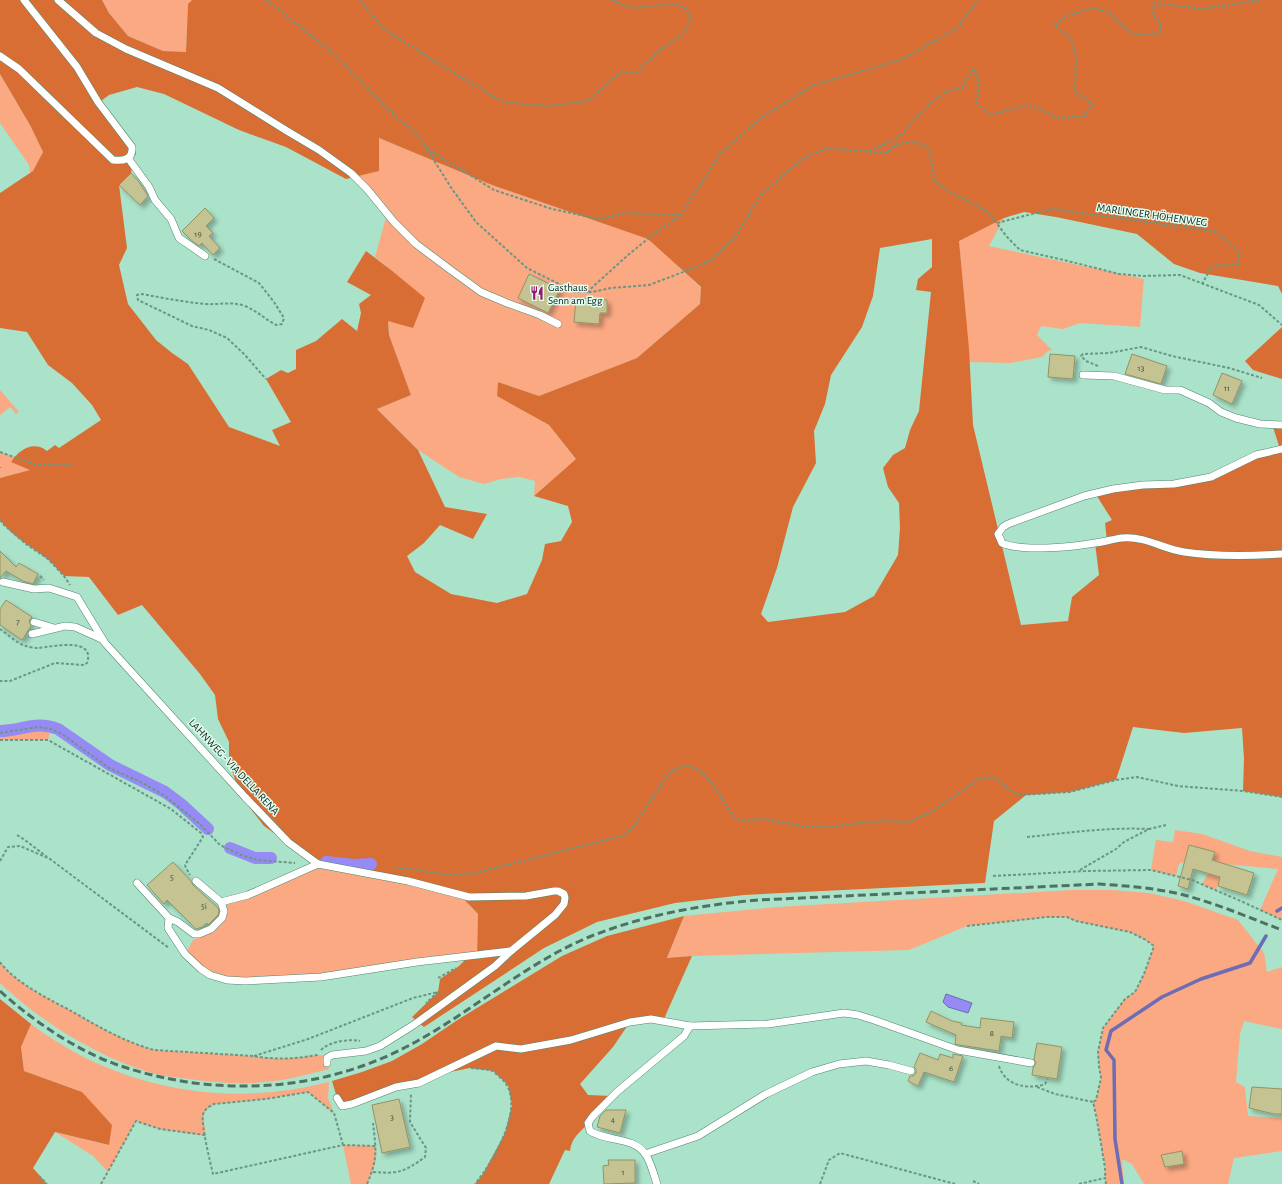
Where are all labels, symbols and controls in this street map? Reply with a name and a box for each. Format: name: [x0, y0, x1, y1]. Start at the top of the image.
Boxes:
street label: MARLINGER HÖHENWEG: [1096, 202, 1208, 228]
house number: 19: [194, 230, 202, 239]
place label: Gasthaus Senn am Egg: [548, 282, 603, 306]
restaurant icon: Gasthaus Senn am Egg: [529, 285, 545, 301]
house number: 13: [1138, 364, 1145, 373]
house number: 11: [1224, 384, 1230, 393]
house number: 7: [16, 618, 20, 627]
street label: LAHNWEG - VIA DELLA RENA: [187, 717, 282, 818]
house number: 5: [170, 873, 174, 882]
house number: 5i: [201, 902, 207, 911]
house number: 8: [990, 1029, 994, 1038]
house number: 6: [949, 1064, 953, 1073]
house number: 3: [390, 1113, 394, 1122]
house number: 4: [611, 1115, 616, 1124]
house number: 1: [621, 1168, 625, 1177]

